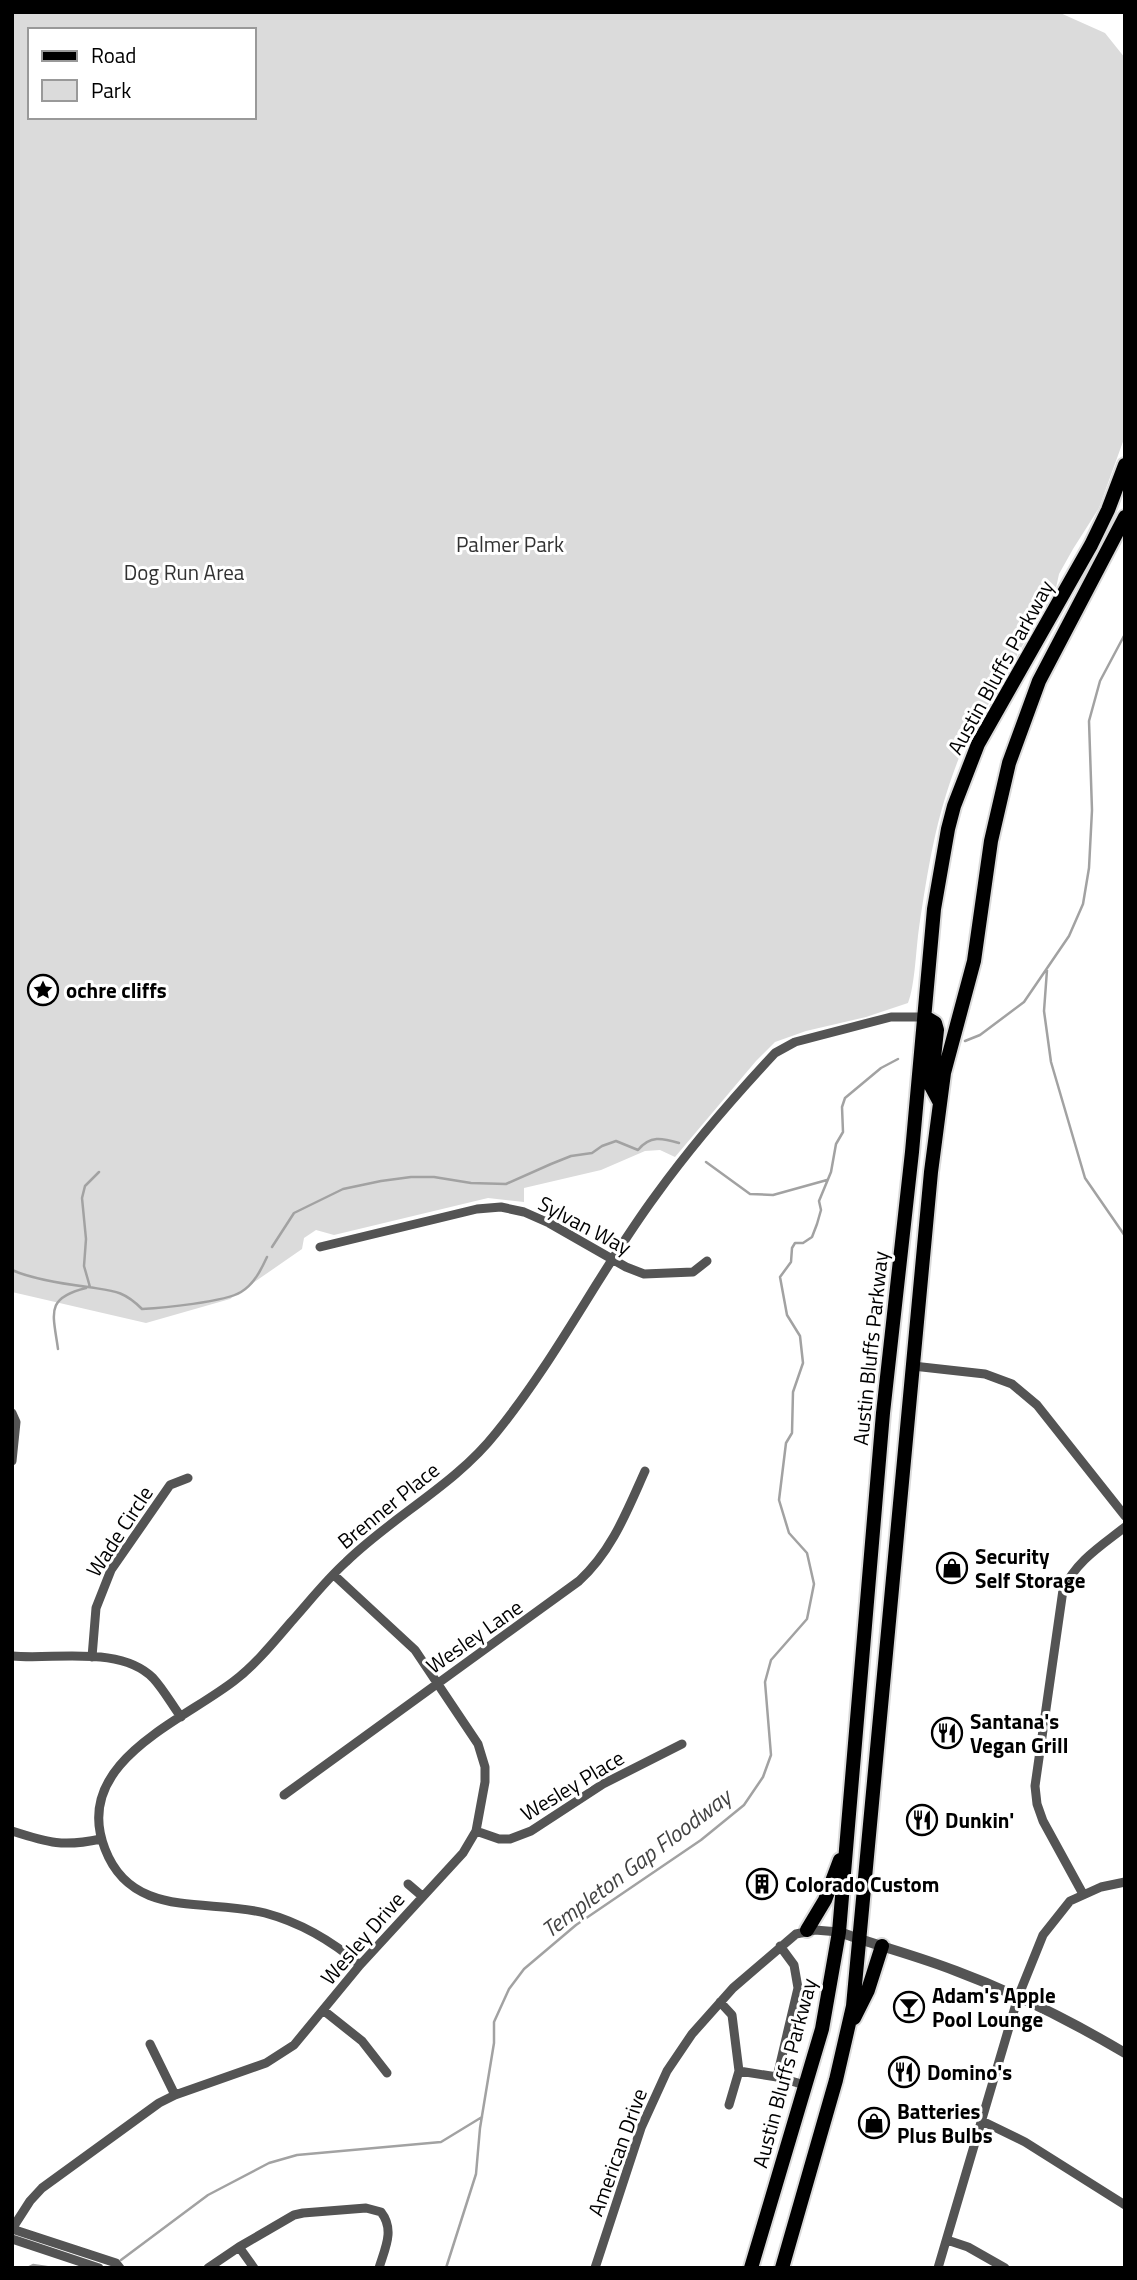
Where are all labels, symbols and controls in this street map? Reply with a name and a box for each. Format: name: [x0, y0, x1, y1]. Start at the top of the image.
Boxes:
legend: [28, 28, 256, 119]
text: Road: [91, 39, 136, 71]
text: Park: [91, 74, 131, 106]
park label: Palmer Park: [456, 528, 564, 560]
park label: Dog Run Area: [124, 556, 245, 588]
street label: Austin Bluffs Parkway: [939, 574, 1061, 760]
place icon: ochre cliffs: [26, 973, 60, 1007]
place label: ochre cliffs: [66, 974, 167, 1006]
street label: Sylvan Way: [533, 1187, 637, 1263]
street label: Austin Bluffs Parkway: [844, 1249, 896, 1447]
street label: Brenner Place: [330, 1454, 446, 1556]
street label: Wade Circle: [78, 1479, 160, 1583]
place label: Security Self Storage: [975, 1540, 1086, 1596]
shop icon: Security Self Storage: [935, 1551, 969, 1585]
street label: Wesley Lane: [419, 1591, 529, 1681]
place label: Santana's Vegan Grill: [970, 1705, 1068, 1761]
restaurant icon: Santana's Vegan Grill: [930, 1716, 964, 1750]
street label: Wesley Place: [514, 1741, 630, 1829]
water label: Templeton Gap Floodway: [534, 1778, 740, 1946]
restaurant icon: Dunkin': [905, 1803, 939, 1837]
place label: Dunkin': [945, 1804, 1014, 1836]
building icon: Colorado Custom: [745, 1867, 779, 1901]
place label: Colorado Custom: [785, 1868, 939, 1900]
street label: Wesley Drive: [312, 1884, 412, 1992]
street label: Austin Bluffs Parkway: [743, 1975, 825, 2171]
place label: Adam's Apple Pool Lounge: [932, 1979, 1056, 2035]
bar icon: Adam's Apple Pool Lounge: [892, 1990, 926, 2024]
restaurant icon: Domino's: [887, 2055, 921, 2089]
place label: Domino's: [927, 2056, 1012, 2088]
street label: American Drive: [579, 2084, 655, 2220]
place label: Batteries Plus Bulbs: [897, 2095, 993, 2151]
shop icon: Batteries Plus Bulbs: [857, 2106, 891, 2140]

